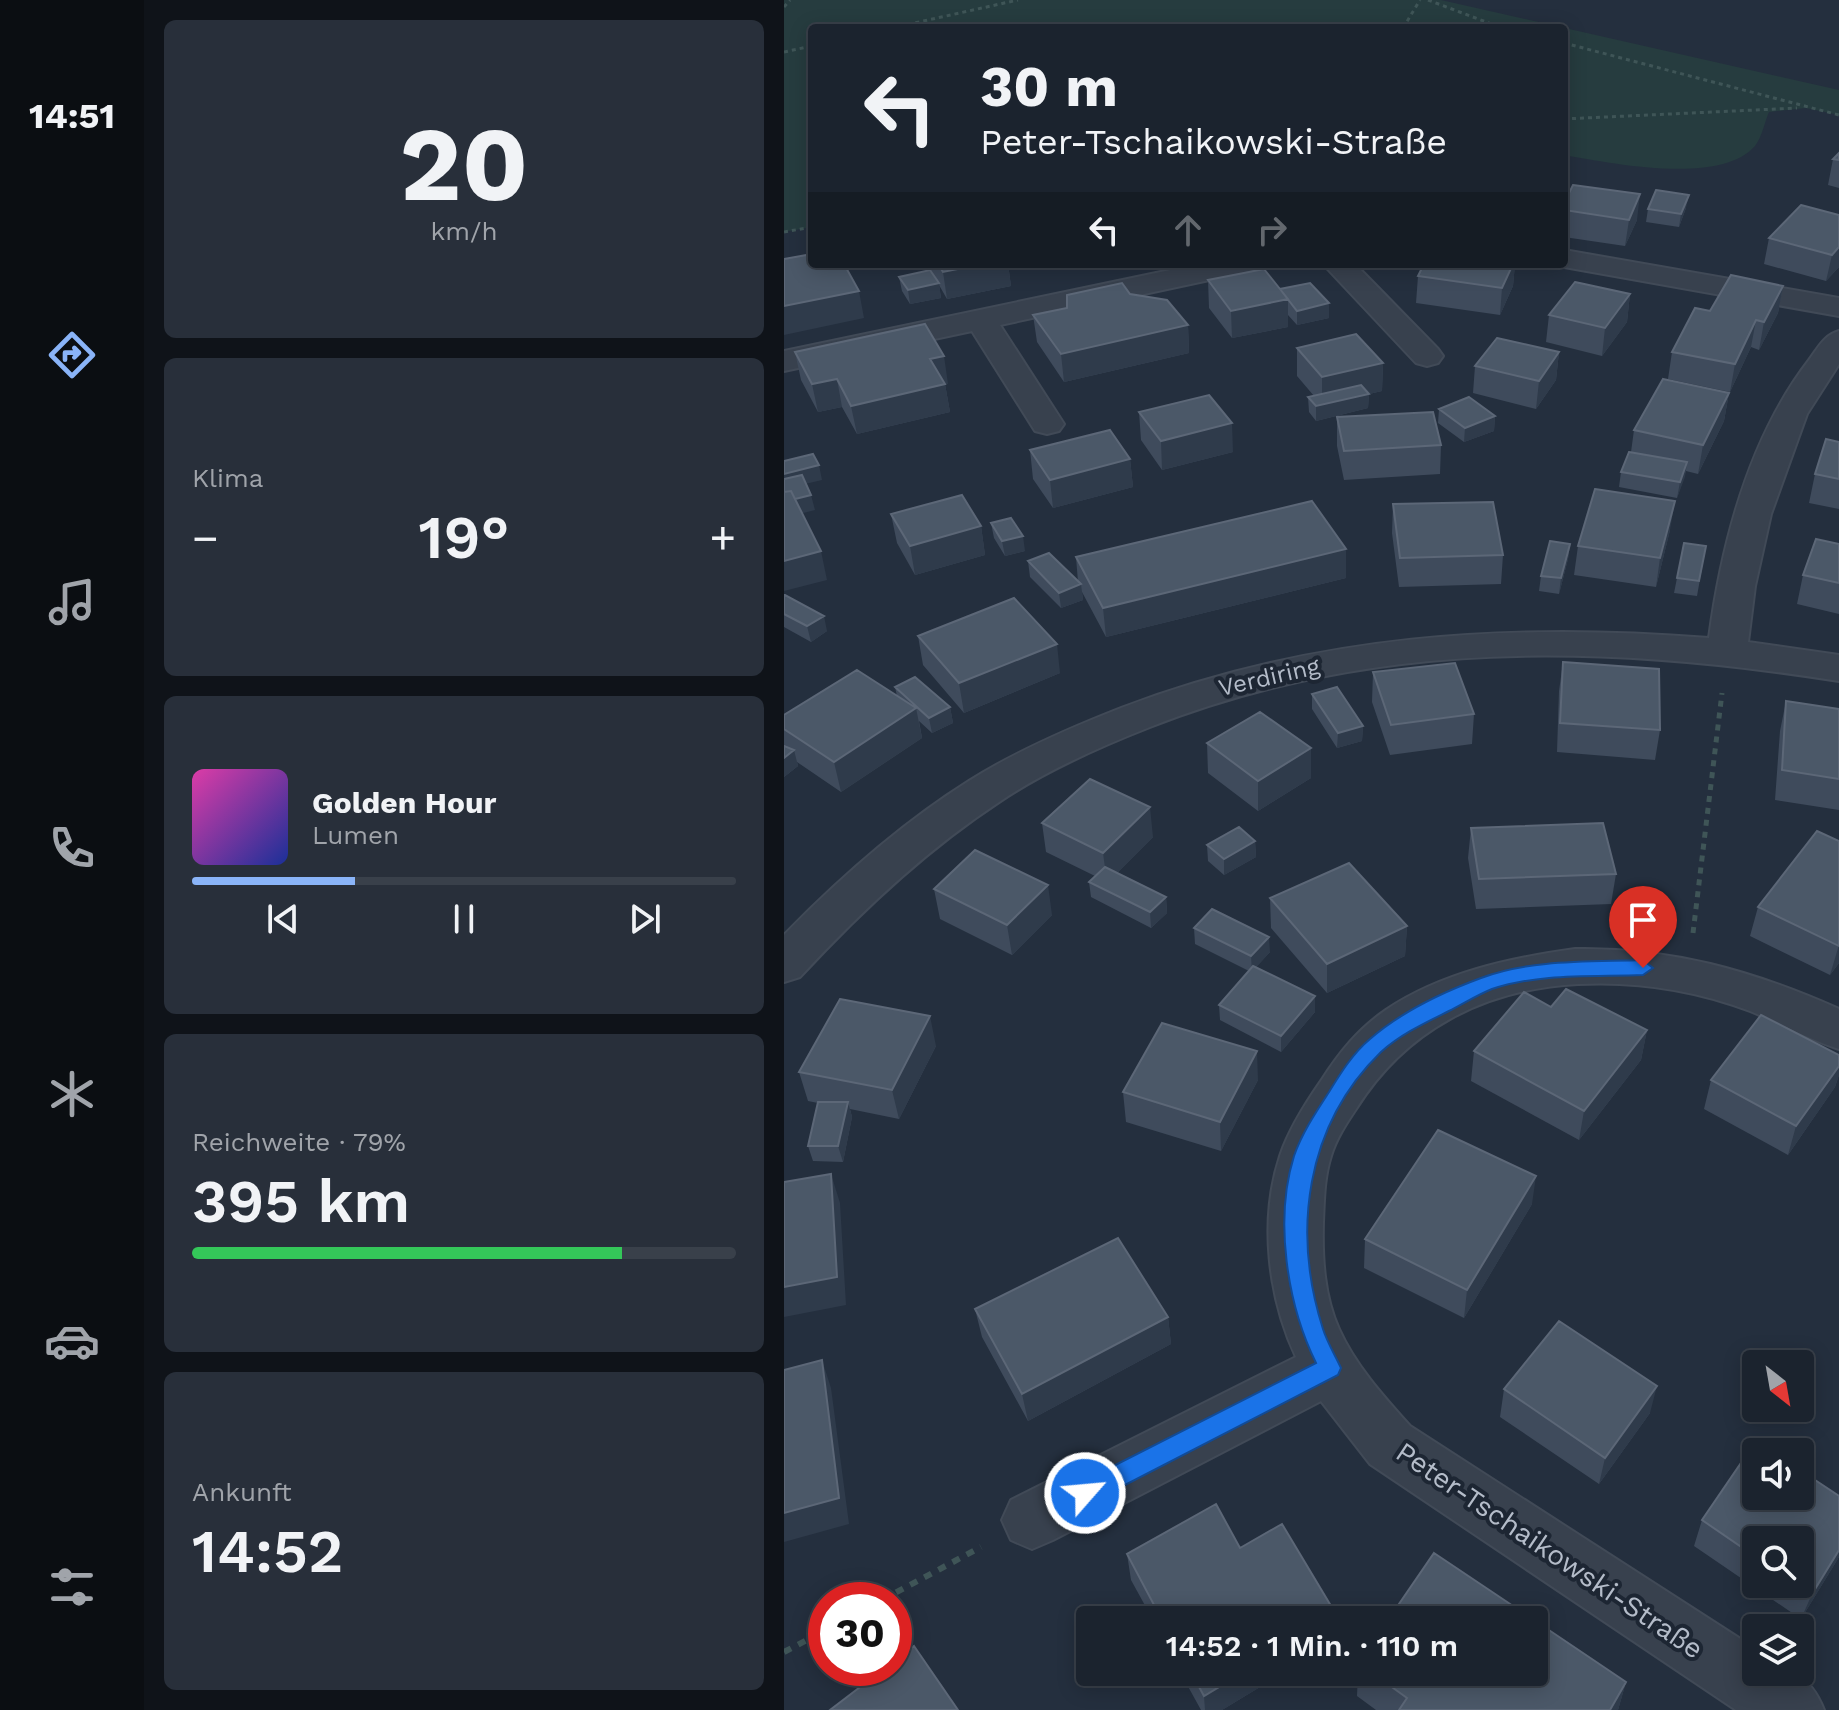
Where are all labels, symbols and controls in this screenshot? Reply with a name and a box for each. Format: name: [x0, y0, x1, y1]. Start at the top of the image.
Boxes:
text: 30 m: [980, 54, 1118, 120]
icon: left: [848, 56, 952, 160]
text: 14:51: [29, 95, 115, 137]
text: 20: [400, 103, 528, 225]
text: Peter-Tschaikowski-Straße: [980, 121, 1447, 163]
icon: left: [1082, 208, 1126, 252]
icon: ahead: [1166, 208, 1210, 252]
icon: right: [1250, 208, 1294, 252]
text: km/h: [431, 216, 497, 246]
icon: directions: [44, 327, 100, 383]
text: Klima: [192, 463, 263, 493]
text: 19°: [419, 502, 509, 573]
text: −: [192, 512, 219, 564]
text: +: [709, 512, 736, 564]
icon: music: [44, 574, 100, 630]
street label: Verdiring: [1216, 652, 1323, 702]
text: Golden Hour: [312, 785, 496, 820]
icon: phone: [44, 820, 100, 876]
text: Lumen: [312, 820, 399, 850]
pin: [1609, 886, 1677, 968]
icon: previous: [261, 897, 305, 941]
icon: pause: [442, 897, 486, 941]
icon: next: [623, 897, 667, 941]
icon: arrive: [1621, 898, 1665, 942]
icon: climate: [44, 1066, 100, 1122]
text: Reichweite · 79%: [192, 1127, 406, 1157]
text: 395 km: [192, 1166, 410, 1237]
icon: car: [44, 1313, 100, 1369]
north arrow: [1742, 1350, 1814, 1422]
map controls: [1742, 1350, 1814, 1686]
street label: Peter-Tschaikowski-Straße: [1390, 1435, 1710, 1666]
button: sound: [1742, 1438, 1814, 1510]
position arrow: [1043, 1451, 1127, 1535]
text: Ankunft: [192, 1477, 292, 1507]
text: 14:52: [192, 1516, 343, 1587]
button: search: [1742, 1526, 1814, 1598]
icon: filters: [44, 1559, 100, 1615]
speed limit sign: 30: [808, 1582, 912, 1686]
button: layers: [1742, 1614, 1814, 1686]
text: 14:52 · 1 Min. · 110 m: [1166, 1628, 1458, 1663]

